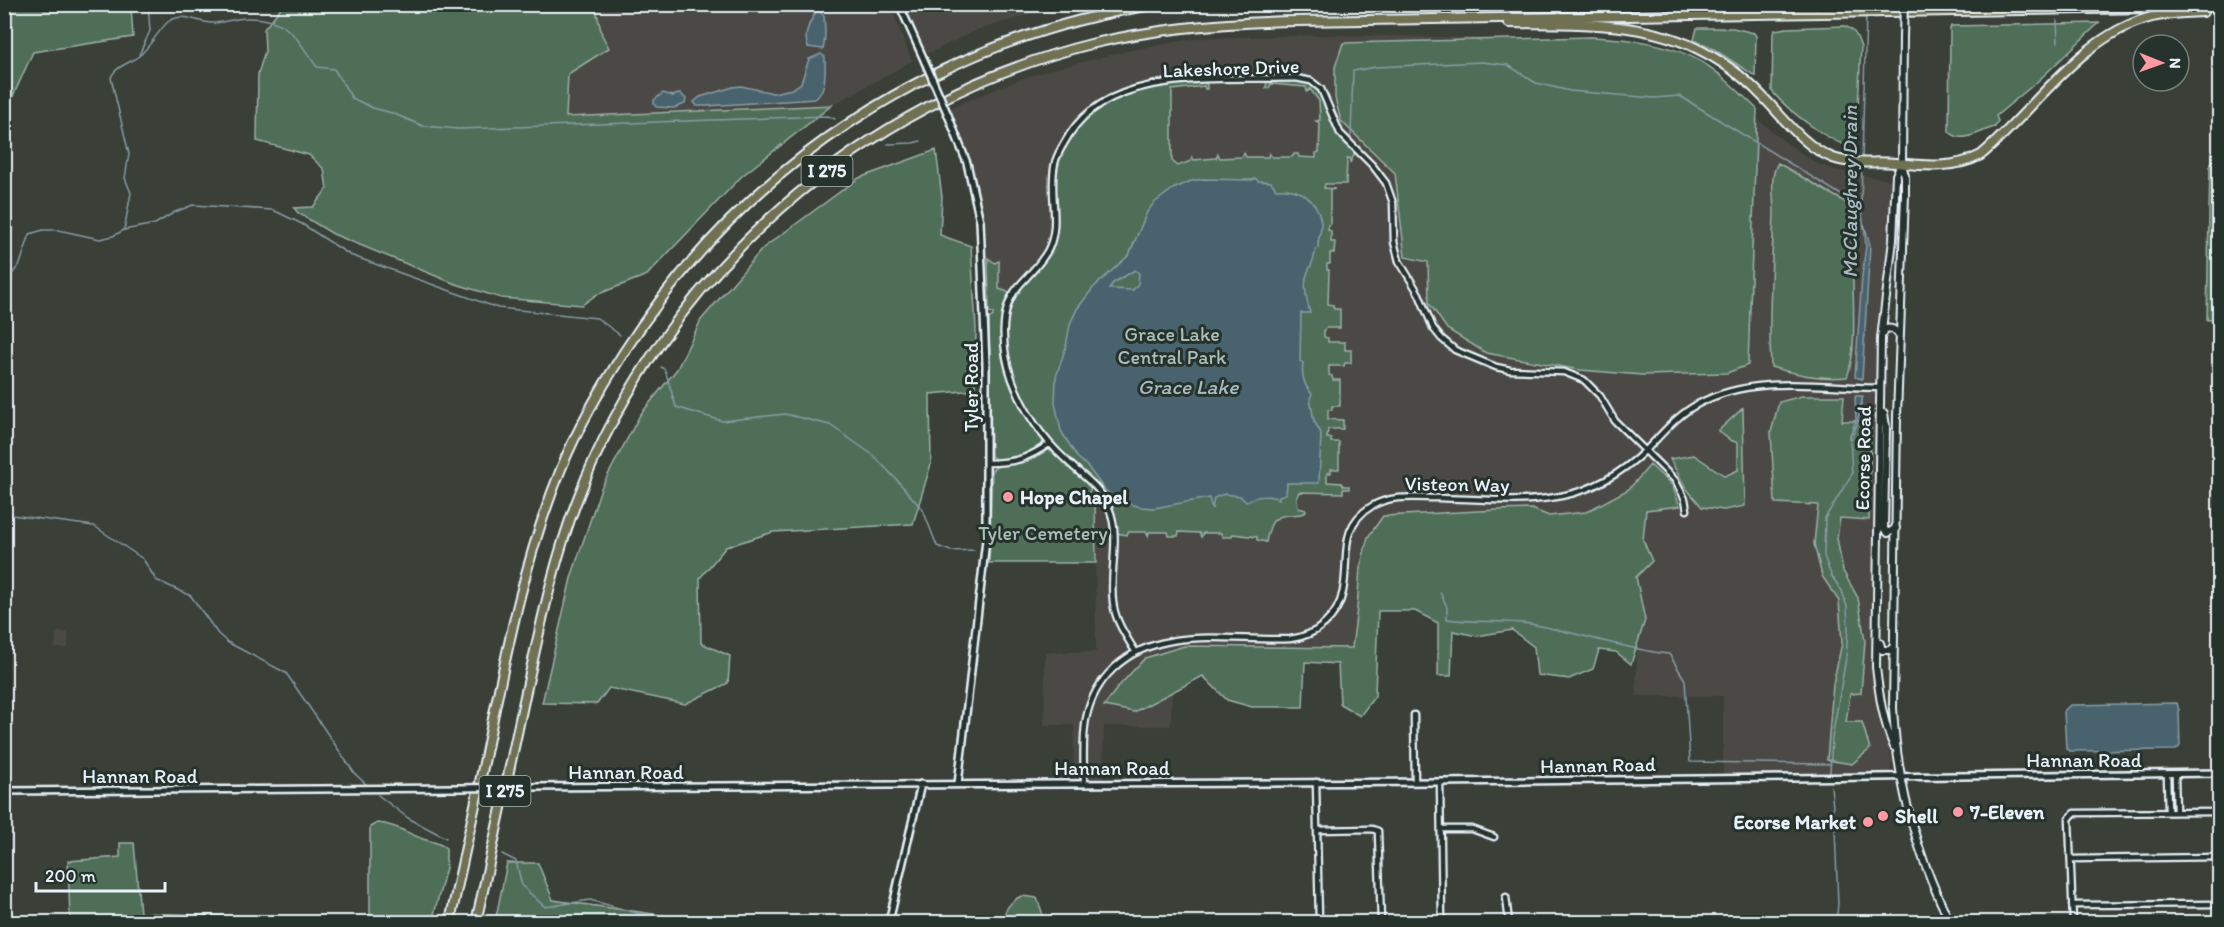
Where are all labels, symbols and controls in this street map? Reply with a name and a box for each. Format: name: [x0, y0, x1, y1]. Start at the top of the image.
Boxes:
north arrow: [2131, 33, 2191, 93]
street label: Lakeshore Drive: [1162, 54, 1300, 82]
text: N: [2166, 58, 2185, 69]
water label: McClaughrey Drain: [1837, 105, 1862, 278]
road number: I 275: [802, 156, 852, 186]
park label: Grace Lake Central Park: [1118, 322, 1227, 369]
street label: Tyler Road: [959, 342, 983, 432]
water label: Grace Lake: [1138, 374, 1239, 399]
street label: Ecorse Road: [1850, 405, 1876, 511]
street label: Visteon Way: [1404, 471, 1510, 497]
place label: Hope Chapel: [1020, 485, 1128, 510]
marker: Hope Chapel: [1001, 490, 1015, 504]
park label: Tyler Cemetery: [978, 521, 1108, 545]
street label: Hannan Road: [2026, 748, 2142, 772]
street label: Hannan Road: [1540, 752, 1656, 778]
street label: Hannan Road: [1054, 756, 1170, 780]
street label: Hannan Road: [568, 760, 684, 784]
street label: Hannan Road: [82, 764, 198, 788]
road number: I 275: [480, 776, 530, 806]
place label: 7-Eleven: [1969, 800, 2045, 824]
place label: Shell: [1895, 804, 1938, 828]
marker: 7-Eleven: [1951, 805, 1965, 819]
marker: Shell: [1876, 809, 1890, 823]
place label: Ecorse Market: [1734, 810, 1856, 834]
marker: Ecorse Market: [1861, 815, 1875, 829]
scale bar: [36, 855, 165, 893]
text: 200 m: [45, 865, 96, 887]

